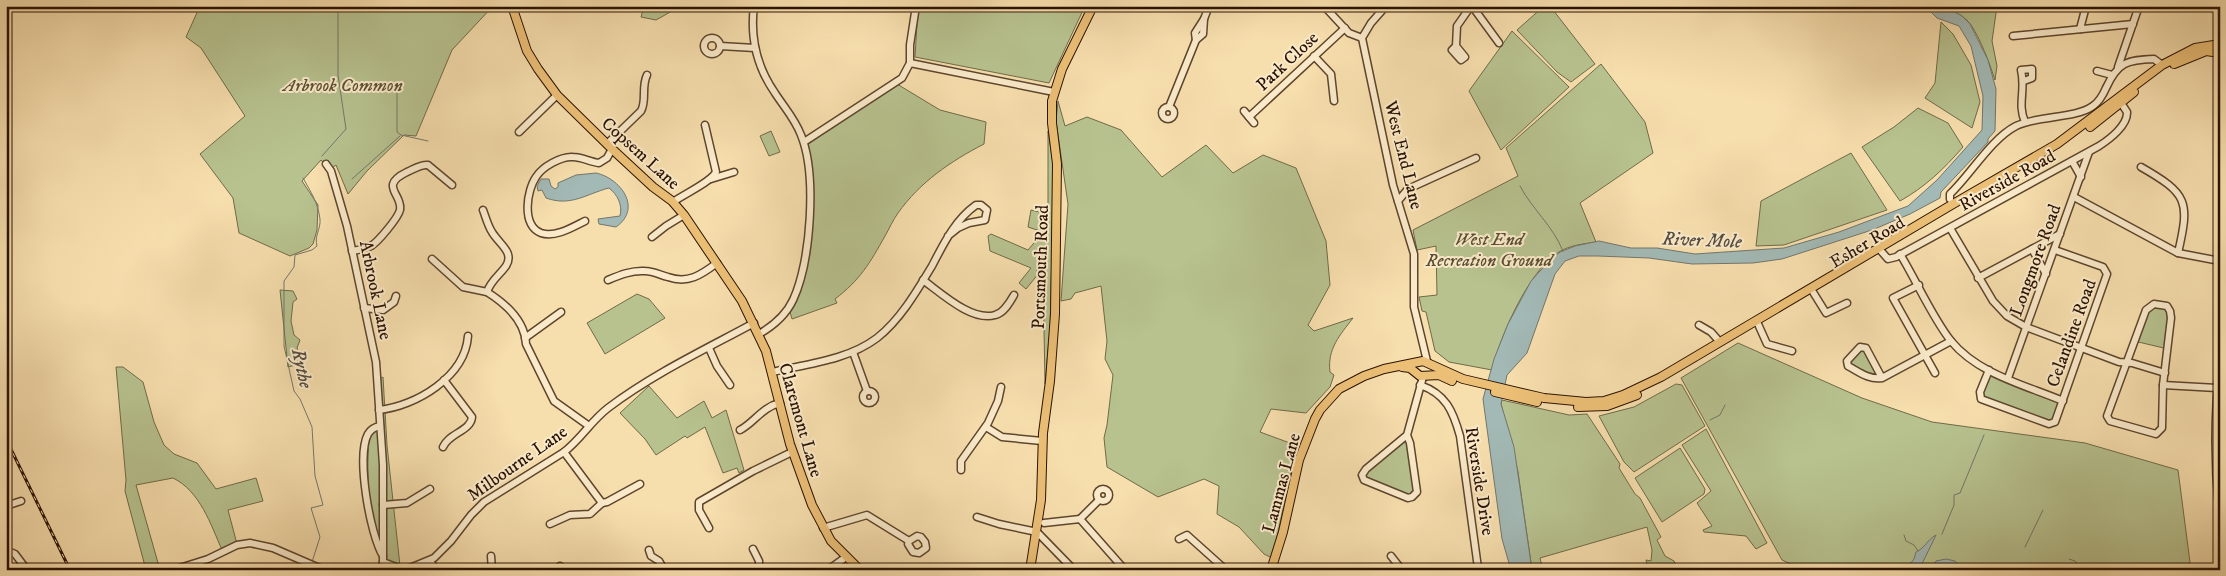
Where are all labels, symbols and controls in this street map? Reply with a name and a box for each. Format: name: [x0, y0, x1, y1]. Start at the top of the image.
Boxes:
street label: Park Close: [1252, 27, 1323, 96]
park label: Arbrook Common: [281, 75, 403, 97]
street label: West End Lane: [1379, 98, 1427, 212]
street label: Copsem Lane: [597, 113, 684, 195]
street label: Riverside Road: [1955, 145, 2060, 216]
street label: Longmore Road: [2006, 201, 2066, 319]
street label: Portsmouth Road: [1028, 204, 1054, 330]
street label: Esher Road: [1826, 212, 1909, 274]
water label: River Mole: [1661, 228, 1743, 253]
park label: West End Recreation Ground: [1425, 229, 1555, 272]
street label: Arbrook Lane: [354, 239, 396, 342]
street label: Celandine Road: [2042, 276, 2102, 390]
water label: Rythe: [286, 345, 317, 391]
street label: Claremont Lane: [773, 361, 827, 480]
street label: Milbourne Lane: [463, 421, 572, 506]
street label: Riverside Drive: [1460, 425, 1498, 537]
street label: Lammas Lane: [1258, 431, 1306, 536]

